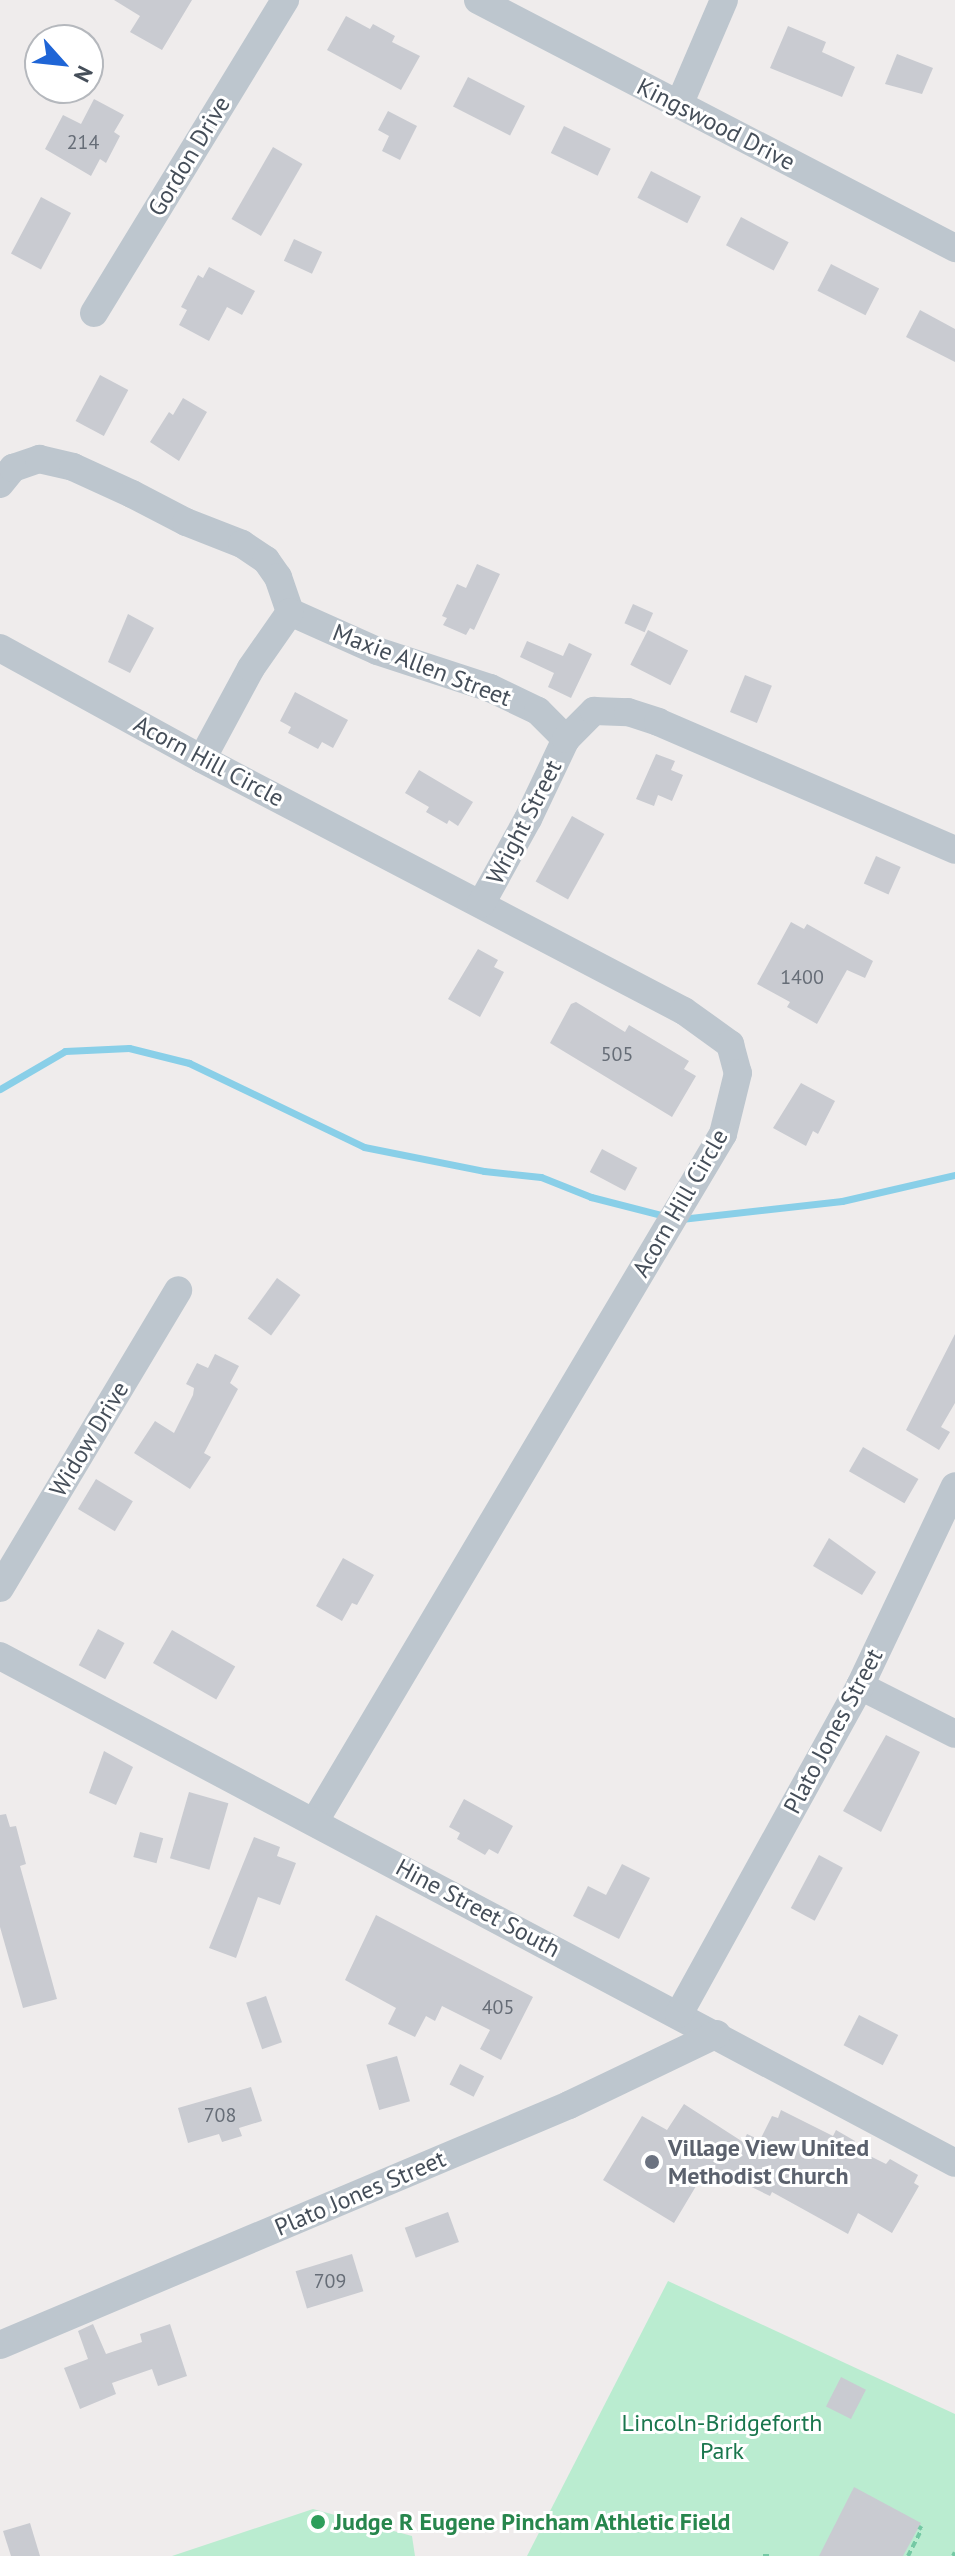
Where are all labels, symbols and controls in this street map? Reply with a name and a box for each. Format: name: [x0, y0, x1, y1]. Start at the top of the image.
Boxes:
north arrow: [24, 24, 104, 104]
text: N: [68, 61, 99, 87]
street label: Kingswood Drive: [632, 72, 800, 176]
street label: Gordon Drive: [142, 91, 236, 221]
house number: 214: [67, 130, 99, 154]
street label: Maxie Allen Street: [328, 618, 516, 712]
street label: Acorn Hill Circle: [129, 709, 289, 813]
street label: Wright Street: [480, 755, 568, 889]
house number: 1400: [780, 965, 824, 989]
house number: 505: [601, 1042, 633, 1066]
street label: Acorn Hill Circle: [626, 1124, 734, 1282]
street label: Widow Drive: [43, 1376, 135, 1502]
street label: Plato Jones Street: [777, 1644, 889, 1818]
street label: Hine Street South: [391, 1853, 565, 1963]
house number: 405: [482, 1995, 514, 2019]
house number: 708: [204, 2103, 236, 2127]
place label: Village View United Methodist Church: [668, 2134, 870, 2190]
street label: Plato Jones Street: [270, 2144, 450, 2242]
marker: Village View United Methodist Church: [643, 2153, 661, 2171]
house number: 709: [314, 2269, 346, 2293]
park label: Lincoln-Bridgeforth Park: [622, 2409, 822, 2465]
place label: Judge R Eugene Pincham Athletic Field: [334, 2508, 732, 2536]
marker: Judge R Eugene Pincham Athletic Field: [309, 2513, 327, 2531]

